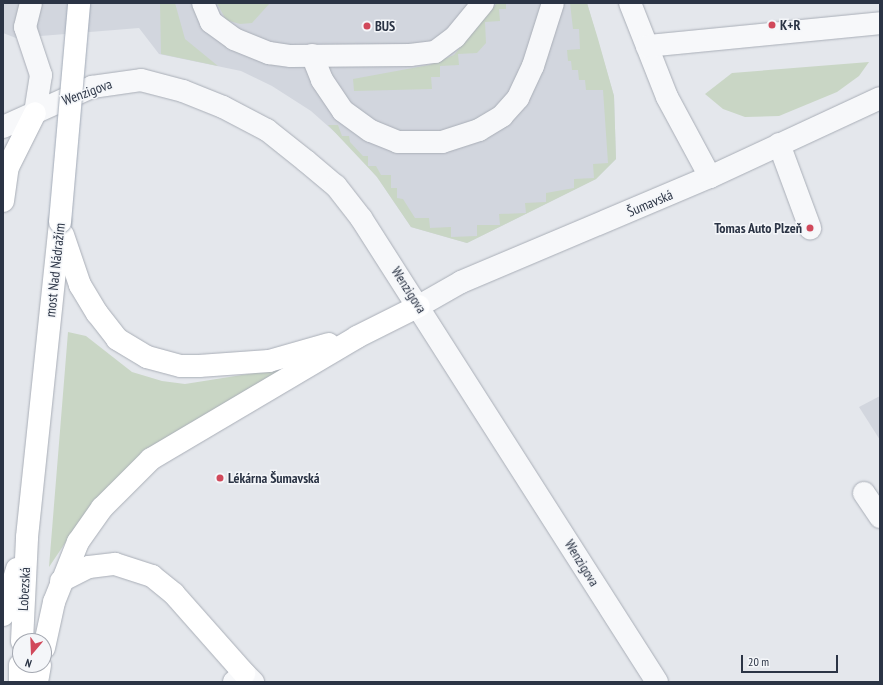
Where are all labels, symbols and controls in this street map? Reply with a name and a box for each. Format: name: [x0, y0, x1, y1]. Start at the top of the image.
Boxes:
place label: K+R: [780, 17, 801, 33]
place label: BUS: [375, 18, 395, 34]
marker: K+R: [767, 20, 777, 30]
marker: BUS: [362, 21, 372, 31]
street label: Wenzigova: [60, 75, 114, 109]
street label: Šumavská: [625, 186, 675, 220]
place label: Tomas Auto Plzeň: [714, 220, 802, 236]
street label: most Nad Nádražím: [42, 222, 68, 318]
marker: Tomas Auto Plzeň: [805, 223, 815, 233]
street label: Wenzigova: [388, 264, 430, 316]
place label: Lékárna Šumavská: [228, 470, 320, 486]
marker: Lékárna Šumavská: [215, 473, 225, 483]
street label: Wenzigova: [561, 537, 603, 589]
street label: Lobezská: [14, 567, 34, 611]
north arrow: [12, 633, 52, 673]
scale bar: [743, 647, 840, 673]
text: 20 m: [748, 654, 769, 669]
text: N: [23, 656, 34, 671]

